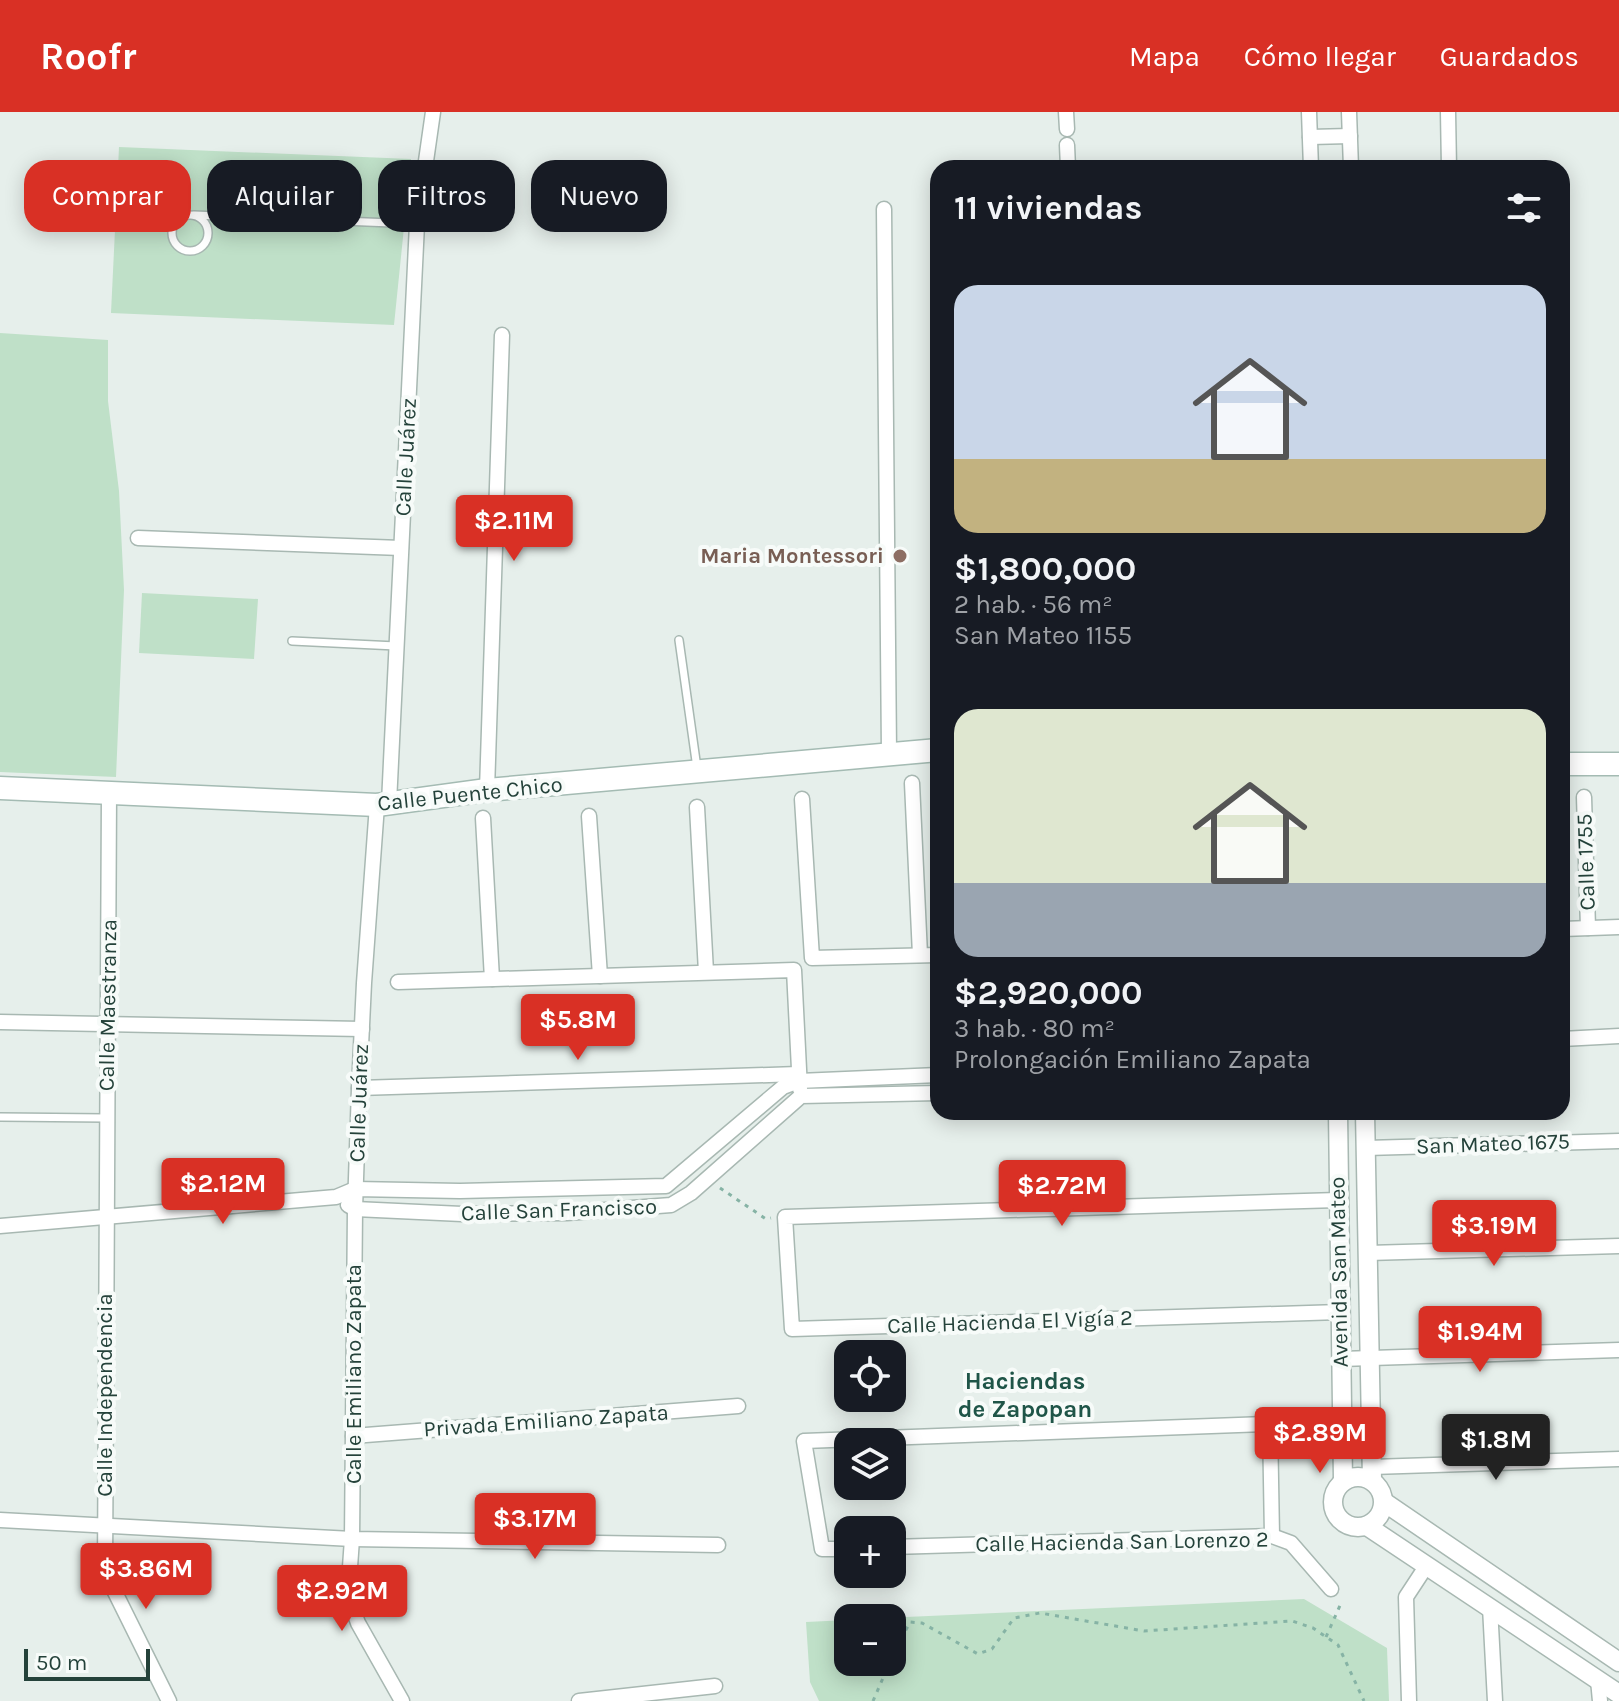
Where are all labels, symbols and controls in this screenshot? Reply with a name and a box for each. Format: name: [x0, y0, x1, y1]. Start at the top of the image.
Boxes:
text: Roofr: [40, 34, 136, 79]
text: Mapa: [1129, 40, 1200, 73]
text: Cómo llegar: [1244, 40, 1396, 73]
text: Guardados: [1440, 40, 1579, 73]
chip: Comprar: [24, 160, 191, 232]
chip: Alquilar: [207, 160, 362, 232]
chip: Filtros: [378, 160, 515, 232]
chip: Nuevo: [531, 160, 667, 232]
icon: filters: [1502, 186, 1546, 230]
text: 11 viviendas: [954, 188, 1142, 228]
icon: home: [1178, 337, 1322, 481]
street label: Calle Juárez: [390, 397, 422, 517]
pin: $2.11M: [449, 495, 579, 563]
text: $2.11M: [474, 505, 554, 536]
place label: Maria Montessori: [700, 543, 884, 569]
marker: Maria Montessori: [891, 547, 909, 565]
text: $1,800,000: [954, 549, 1136, 589]
text: 2 hab. · 56 m²: [954, 589, 1113, 620]
text: San Mateo 1155: [954, 620, 1132, 651]
icon: home: [1178, 761, 1322, 905]
street label: Calle Puente Chico: [376, 771, 564, 817]
street label: Calle 1755: [1571, 813, 1601, 911]
street label: Calle Maestranza: [93, 919, 123, 1091]
text: $2,920,000: [954, 973, 1143, 1013]
pin: $5.8M: [522, 994, 634, 1062]
text: $5.8M: [539, 1004, 617, 1035]
text: 3 hab. · 80 m²: [954, 1013, 1115, 1044]
street label: Calle Juárez: [344, 1043, 374, 1163]
text: Prolongación Emiliano Zapata: [954, 1044, 1311, 1075]
street label: San Mateo 1675: [1416, 1128, 1570, 1160]
pin: $2.12M: [158, 1158, 288, 1226]
pin: $2.72M: [997, 1160, 1127, 1228]
text: $2.12M: [180, 1168, 266, 1199]
text: $2.72M: [1017, 1170, 1107, 1201]
street label: Avenida San Mateo: [1324, 1176, 1354, 1368]
street label: Calle San Francisco: [461, 1194, 657, 1226]
pin: $3.19M: [1429, 1200, 1559, 1268]
text: $3.19M: [1450, 1210, 1538, 1241]
street label: Calle Emiliano Zapata: [341, 1264, 367, 1484]
street label: Calle Independencia: [92, 1293, 118, 1497]
street label: Calle Hacienda El Vigía 2: [887, 1305, 1133, 1339]
pin: $1.94M: [1415, 1306, 1545, 1374]
text: $1.94M: [1437, 1316, 1523, 1347]
map controls: [834, 1340, 906, 1676]
button: locate: [834, 1340, 906, 1412]
district label: Haciendas de Zapopan: [958, 1367, 1092, 1423]
street label: Privada Emiliano Zapata: [423, 1399, 669, 1443]
pin: $2.89M: [1255, 1407, 1385, 1475]
pin: $1.8M: [1440, 1414, 1552, 1482]
text: $2.89M: [1273, 1417, 1367, 1448]
text: $1.8M: [1460, 1424, 1532, 1455]
button: layers: [834, 1428, 906, 1500]
pin: $3.17M: [470, 1493, 600, 1561]
text: $3.17M: [493, 1503, 577, 1534]
button: +: [834, 1516, 906, 1588]
street label: Calle Hacienda San Lorenzo 2: [975, 1526, 1269, 1558]
pin: $3.86M: [81, 1543, 211, 1611]
text: $3.86M: [98, 1553, 194, 1584]
pin: $2.92M: [277, 1565, 407, 1633]
text: $2.92M: [295, 1575, 389, 1606]
button: −: [834, 1604, 906, 1676]
scale bar: [24, 1645, 150, 1681]
text: 50 m: [36, 1650, 87, 1676]

